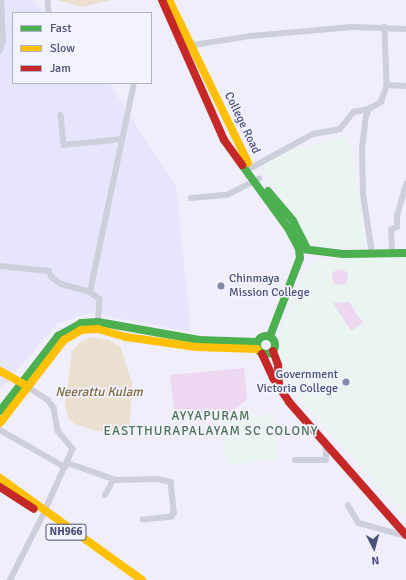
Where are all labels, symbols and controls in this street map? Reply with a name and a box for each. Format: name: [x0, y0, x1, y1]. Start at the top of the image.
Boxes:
legend: [12, 12, 152, 84]
text: Fast: [50, 21, 71, 36]
text: Slow: [50, 41, 75, 56]
text: Jam: [50, 61, 71, 76]
street label: College Road: [221, 90, 263, 156]
place label: Chinmaya Mission College: [229, 272, 310, 300]
marker: Chinmaya Mission College: [216, 281, 226, 291]
place label: Government Victoria College: [257, 368, 338, 396]
marker: Government Victoria College: [341, 377, 351, 387]
water label: Neerattu Kulam: [55, 384, 143, 400]
district label: AYYAPURAM EASTTHURAPALAYAM SC COLONY: [104, 409, 318, 440]
road number: NH966: [45, 523, 87, 541]
north arrow: [354, 528, 394, 568]
text: N: [371, 554, 380, 567]

